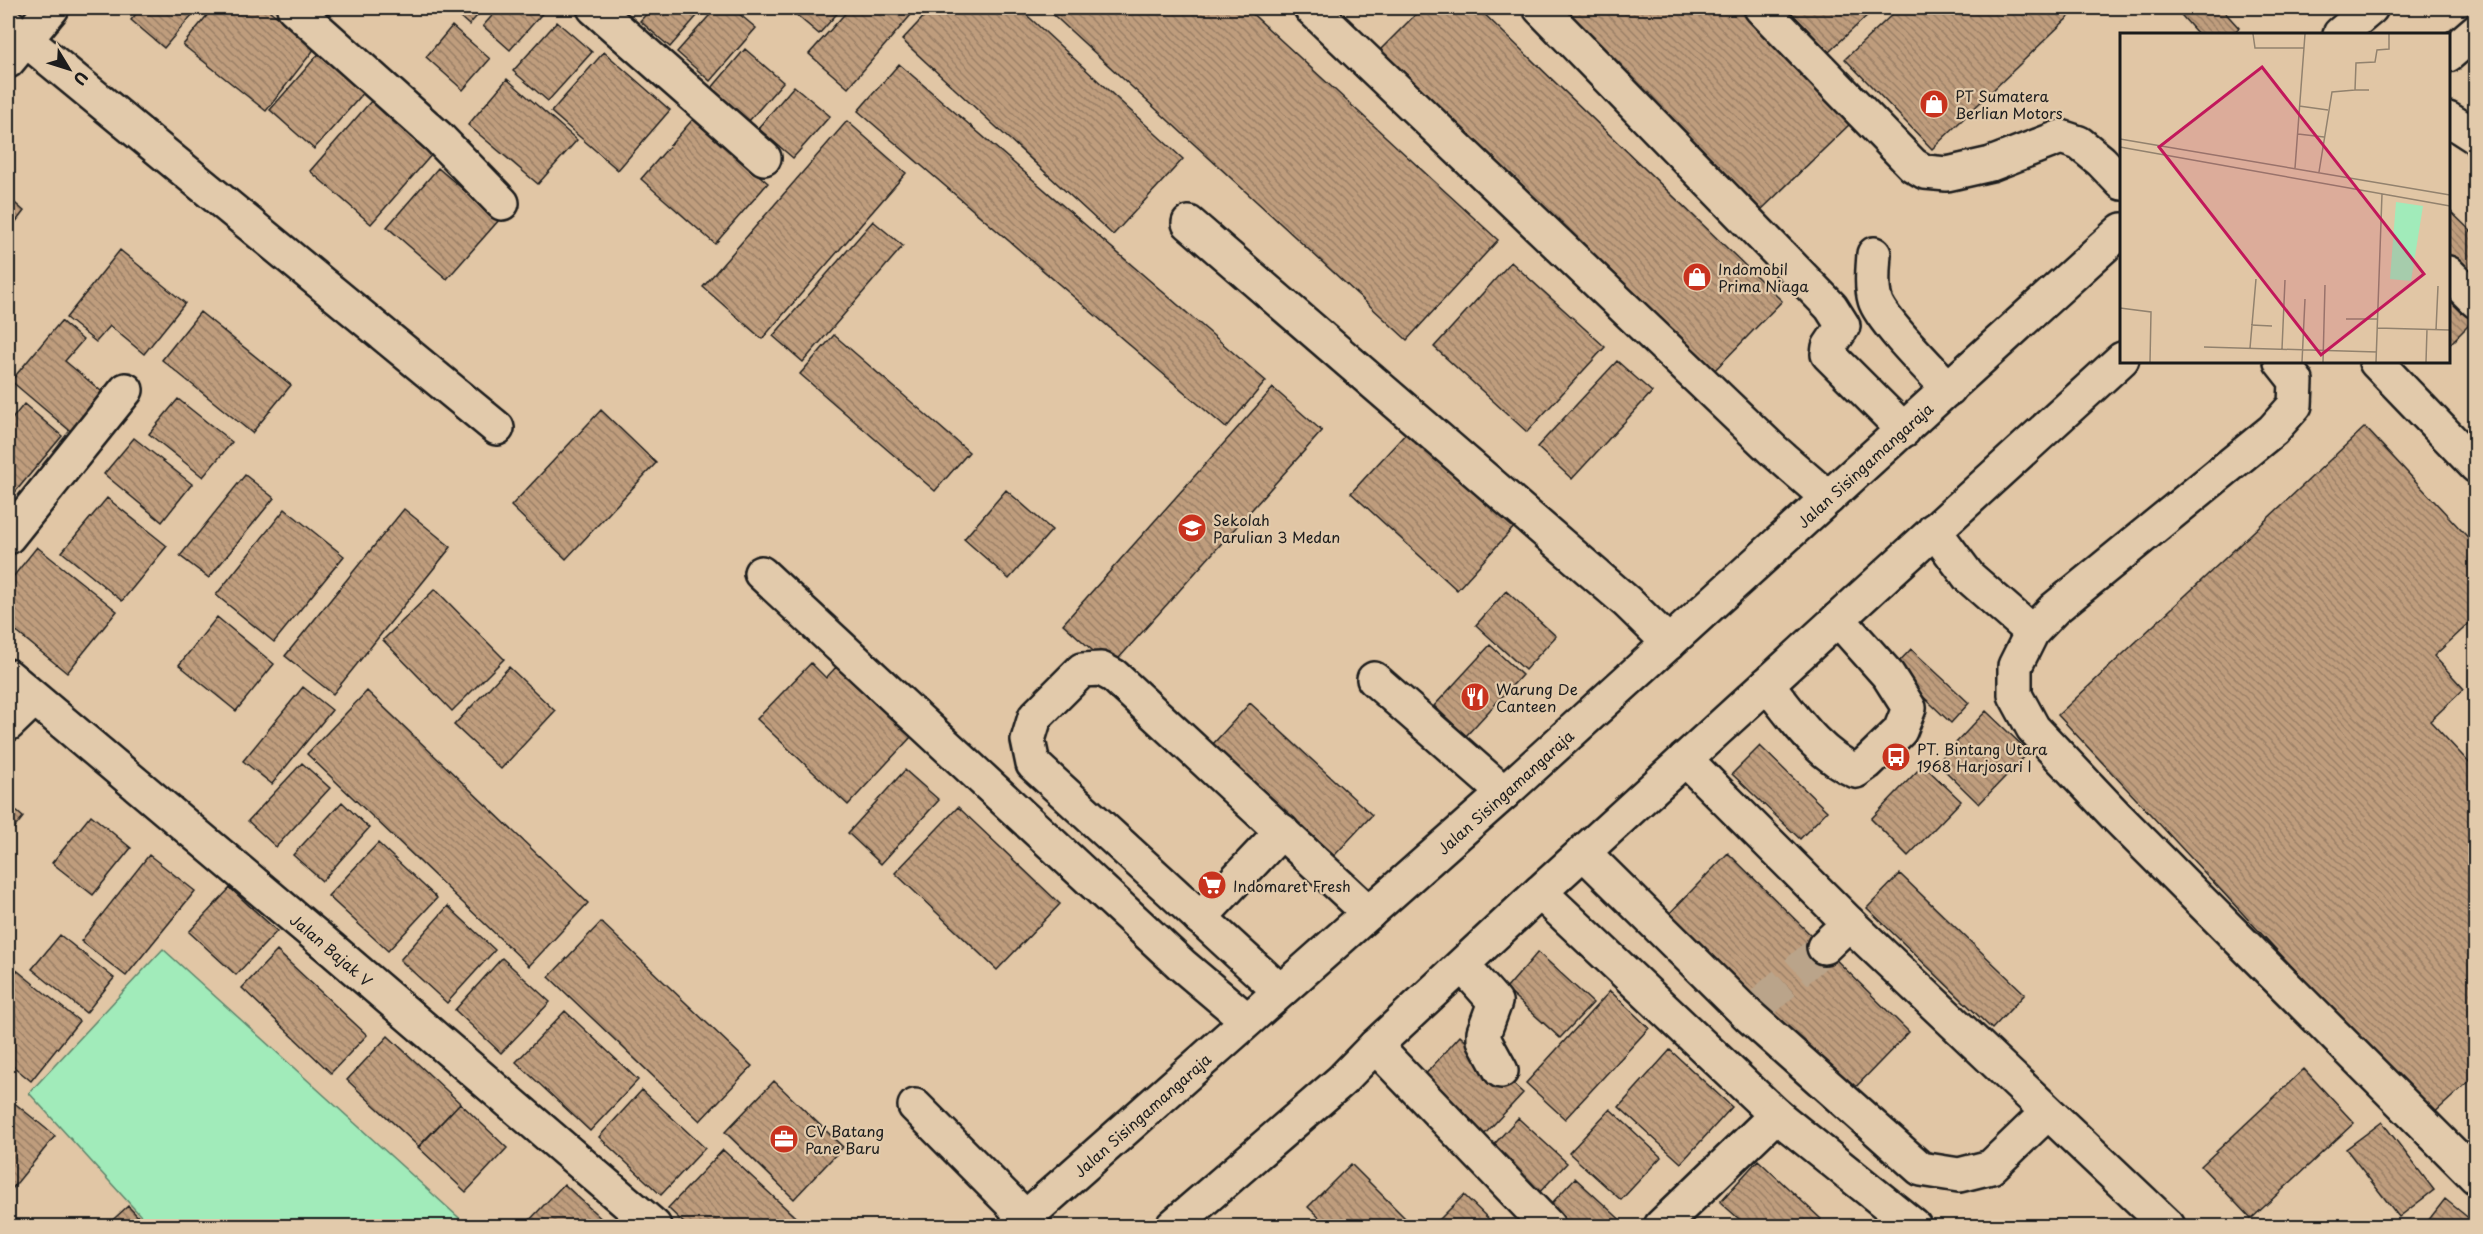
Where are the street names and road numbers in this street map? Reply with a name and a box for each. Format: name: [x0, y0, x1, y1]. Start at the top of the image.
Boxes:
street label: Jalan Sisingamangaraja: [1791, 396, 1938, 533]
street label: Jalan Sisingamangaraja: [1431, 724, 1579, 859]
street label: Jalan Bajak V: [286, 908, 379, 992]
street label: Jalan Sisingamangaraja: [1068, 1047, 1216, 1182]

